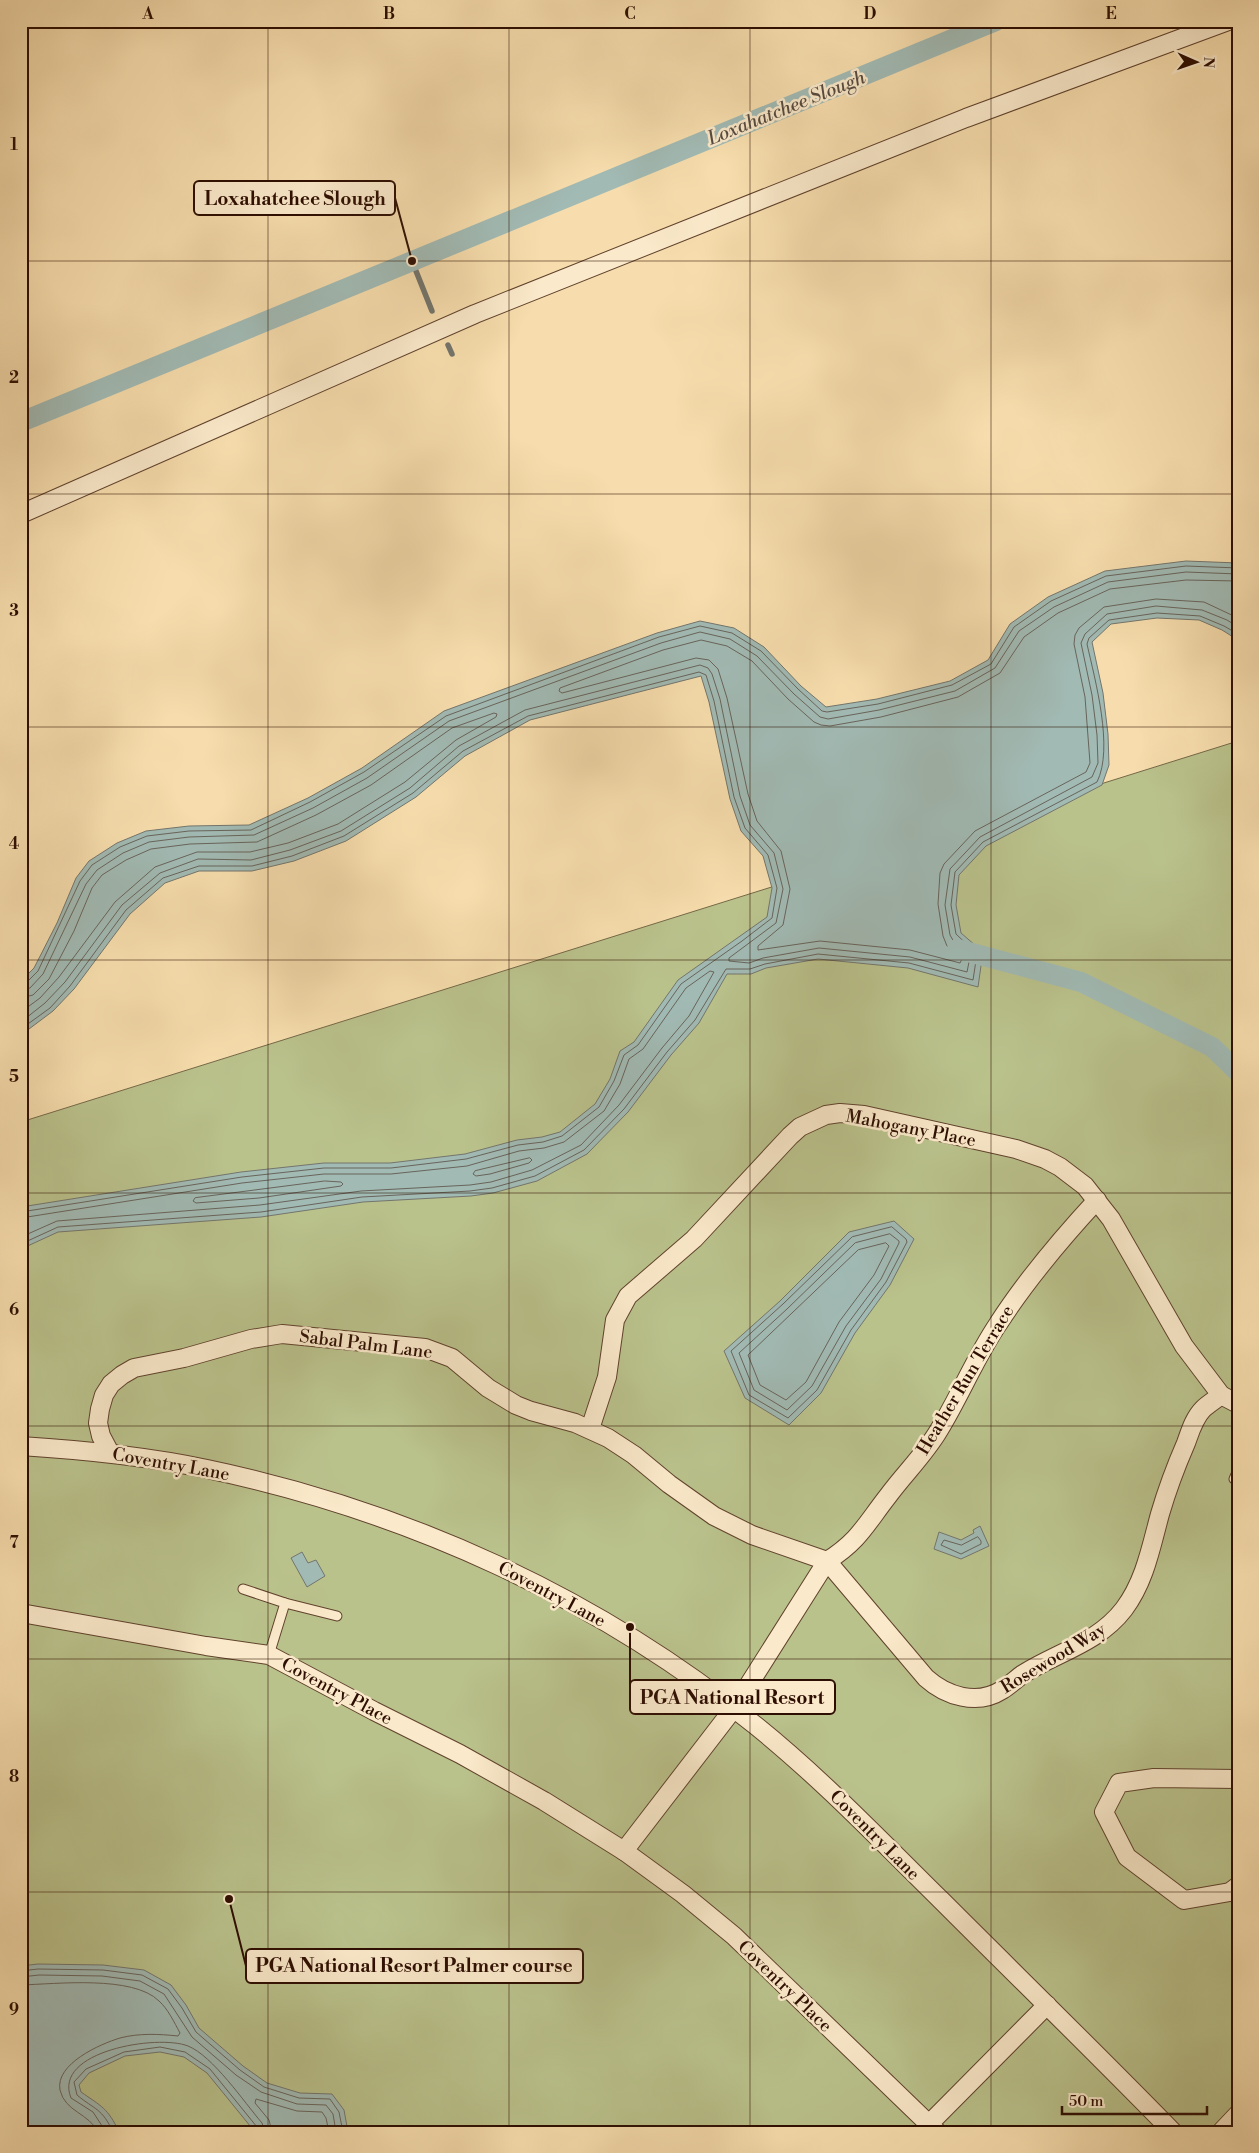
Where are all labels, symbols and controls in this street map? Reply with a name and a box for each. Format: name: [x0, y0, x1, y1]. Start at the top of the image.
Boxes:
text: A: [141, 4, 154, 24]
text: B: [383, 4, 395, 24]
text: C: [624, 4, 636, 24]
text: D: [864, 4, 877, 24]
text: E: [1105, 4, 1117, 24]
north arrow: [1172, 38, 1222, 88]
text: N: [1199, 57, 1217, 68]
water label: Loxahatchee Slough: [703, 65, 869, 151]
text: 1: [10, 135, 18, 155]
callout: Loxahatchee Slough: [194, 181, 395, 215]
text: Loxahatchee Slough: [204, 187, 386, 211]
text: 2: [9, 368, 19, 388]
text: 3: [9, 601, 19, 621]
text: 4: [9, 834, 20, 854]
text: 5: [9, 1067, 19, 1087]
street label: Mahogany Place: [844, 1105, 978, 1152]
text: 6: [9, 1300, 19, 1320]
street label: Heather Run Terrace: [912, 1301, 1019, 1459]
street label: Sabal Palm Lane: [298, 1325, 434, 1364]
street label: Coventry Lane: [110, 1443, 231, 1486]
text: 7: [9, 1533, 19, 1553]
street label: Coventry Lane: [494, 1556, 610, 1632]
street label: Rosewood Way: [996, 1618, 1110, 1699]
street label: Coventry Place: [277, 1652, 396, 1730]
callout: PGA National Resort: [630, 1680, 835, 1714]
text: PGA National Resort: [640, 1686, 825, 1710]
text: 8: [9, 1767, 19, 1787]
street label: Coventry Lane: [825, 1785, 925, 1885]
street label: Coventry Place: [732, 1935, 837, 2037]
callout: PGA National Resort Palmer course: [246, 1949, 583, 1983]
text: PGA National Resort Palmer course: [255, 1954, 573, 1978]
text: 9: [9, 2000, 19, 2020]
scale bar: [1062, 2083, 1206, 2115]
text: 50 m: [1069, 2092, 1103, 2111]

